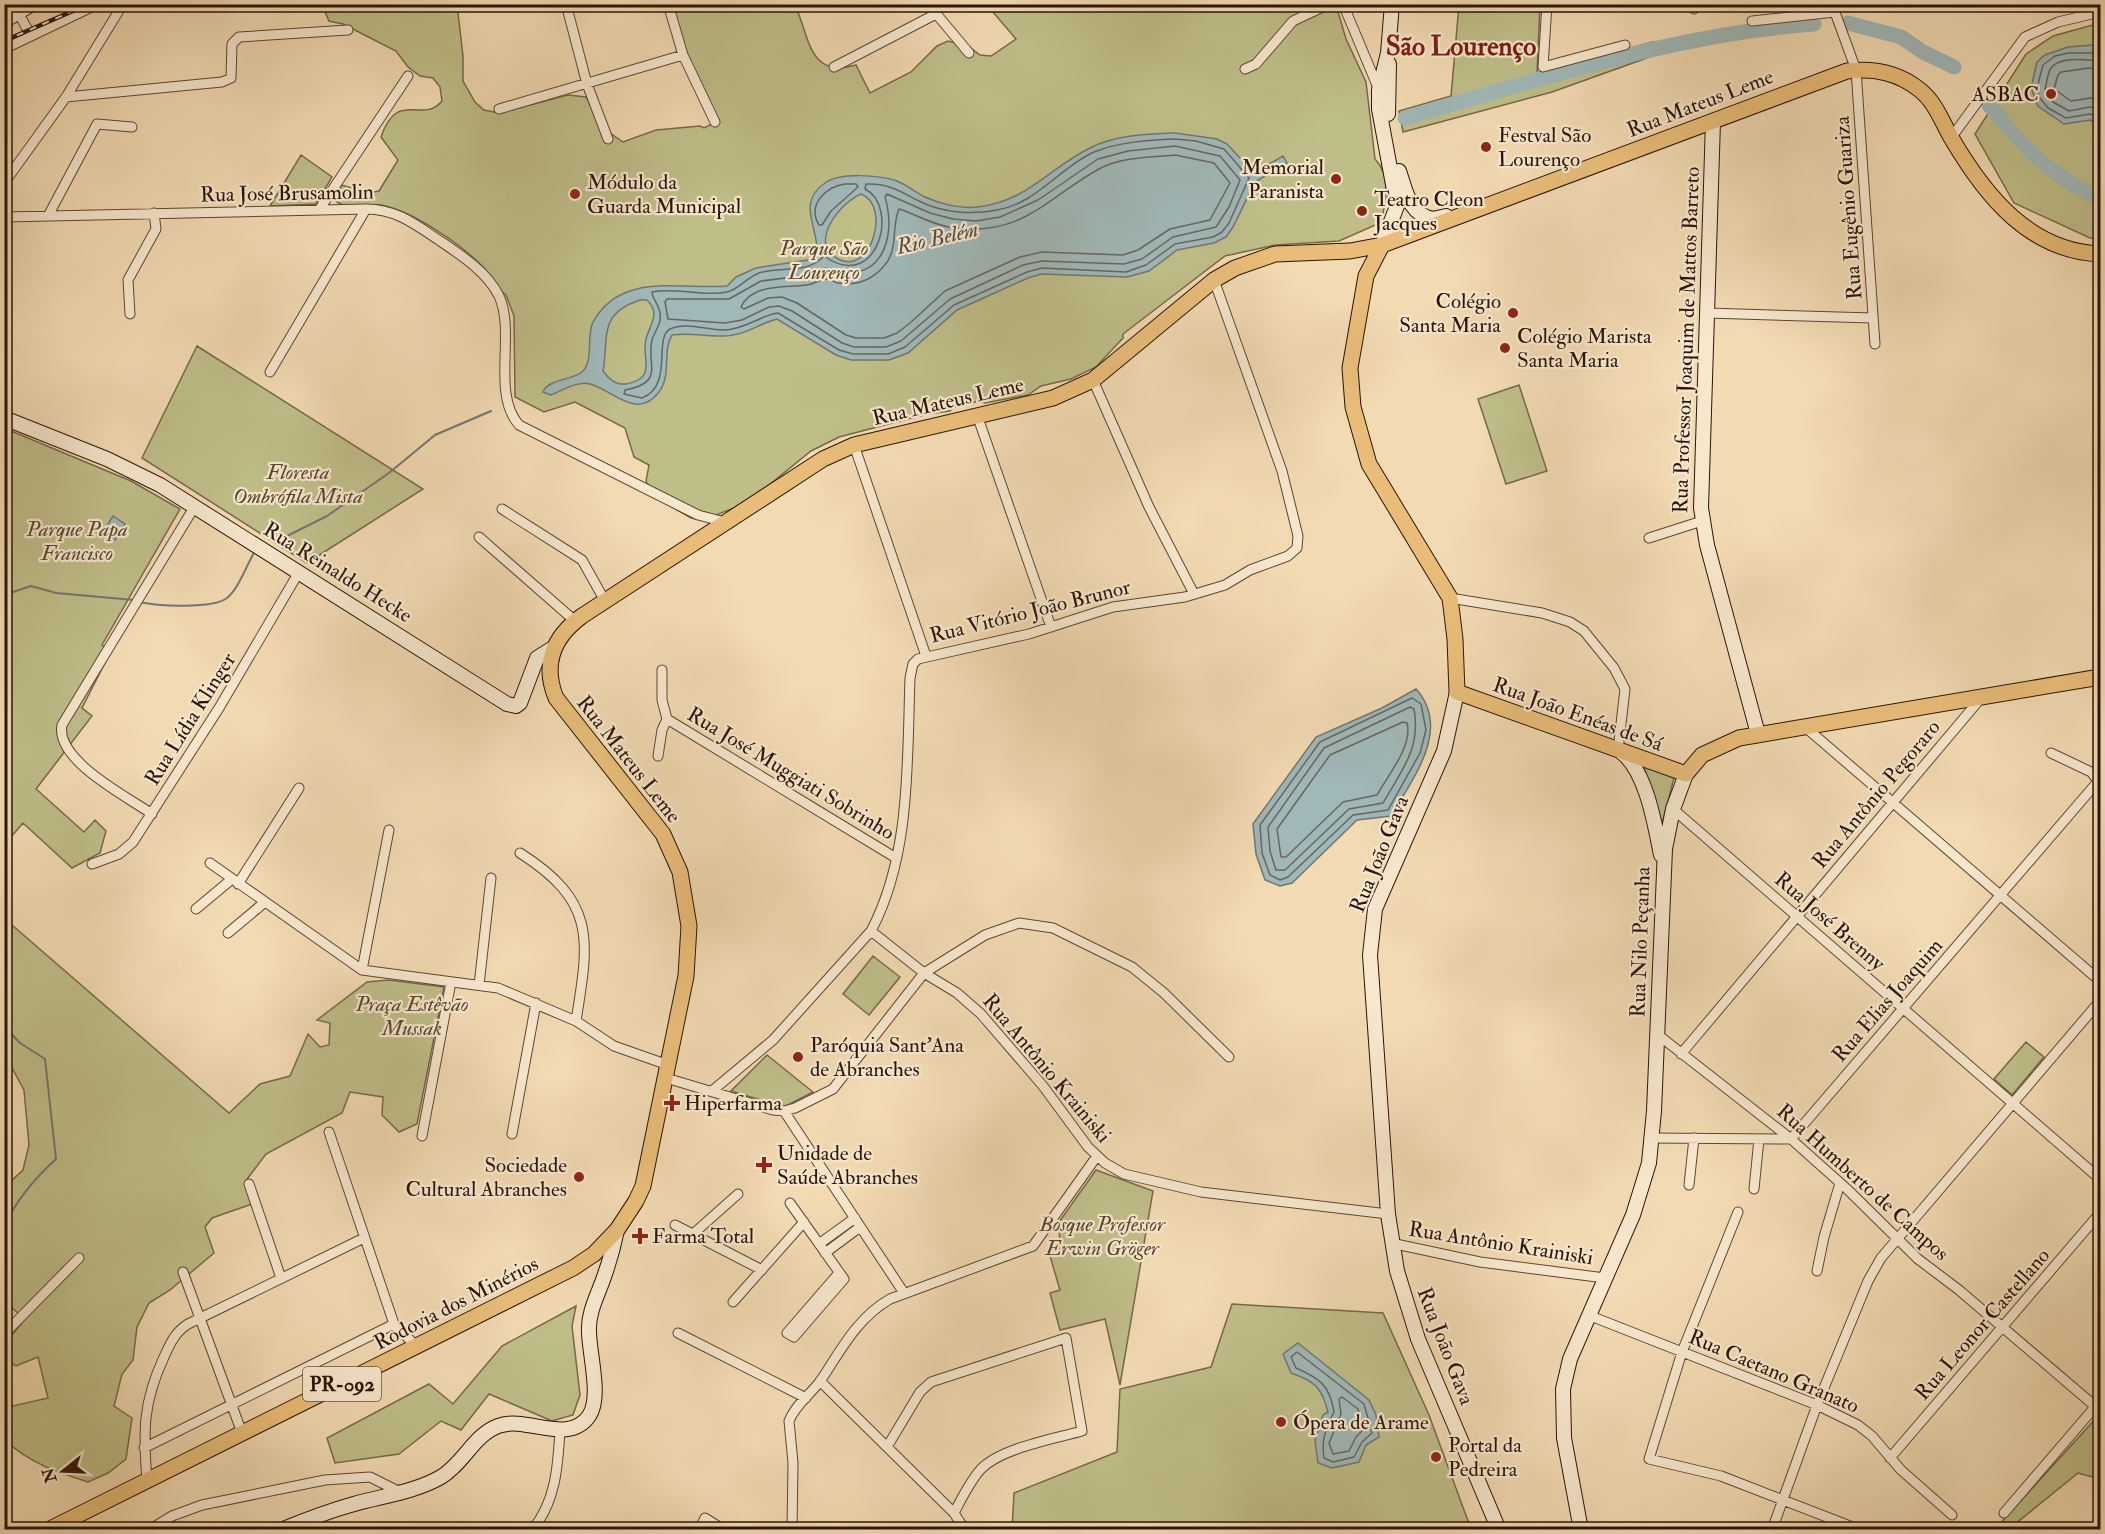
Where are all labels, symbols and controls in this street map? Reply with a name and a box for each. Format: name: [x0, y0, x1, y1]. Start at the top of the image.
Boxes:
district label: São Lourenço: [1386, 30, 1536, 63]
street label: Rua Mateus Leme: [1623, 63, 1777, 144]
place label: ASBAC: [1971, 81, 2039, 108]
marker: ASBAC: [2044, 87, 2058, 101]
street label: Rua Eugênio Guariza: [1829, 115, 1868, 301]
place label: Festval São Lourenço: [1498, 122, 1591, 173]
marker: Festval São Lourenço: [1479, 140, 1493, 154]
place label: Memorial Paranista: [1242, 154, 1325, 205]
street label: Rua Professor Joaquim de Mattos Barreto: [1667, 166, 1706, 514]
place label: Módulo da Guarda Municipal: [587, 169, 742, 220]
marker: Memorial Paranista: [1329, 172, 1343, 186]
street label: Rua José Brusamolin: [200, 178, 374, 209]
place label: Teatro Cleon Jacques: [1373, 186, 1484, 237]
marker: Módulo da Guarda Municipal: [568, 187, 582, 201]
marker: Teatro Cleon Jacques: [1355, 204, 1369, 218]
water label: Rio Belém: [893, 215, 981, 261]
park label: Parque São Lourenço: [779, 235, 868, 286]
place label: Colégio Santa Maria: [1399, 288, 1501, 339]
marker: Colégio Santa Maria: [1506, 306, 1520, 320]
place label: Colégio Marista Santa Maria: [1517, 323, 1652, 374]
marker: Colégio Marista Santa Maria: [1498, 341, 1512, 355]
street label: Rua Mateus Leme: [870, 371, 1027, 432]
park label: Floresta Ombrófila Mista: [233, 459, 363, 510]
park label: Parque Papa Francisco: [25, 516, 128, 567]
street label: Rua Reinaldo Hecke: [258, 516, 417, 629]
street label: Rua Vitório João Brunor: [927, 573, 1134, 650]
street label: Rua Lídia Klinger: [139, 648, 242, 791]
street label: Rua João Enéas de Sá: [1489, 671, 1667, 758]
street label: Rua Mateus Leme: [570, 690, 687, 829]
street label: Rua José Muggiati Sobrinho: [682, 701, 899, 846]
street label: Rua Antônio Pegoraro: [1806, 714, 1946, 874]
street label: Rua João Gava: [1344, 791, 1415, 917]
street label: Rua Nilo Peçanha: [1624, 866, 1657, 1018]
street label: Rua José Brenny: [1769, 866, 1891, 977]
street label: Rua Elias Joaquim: [1826, 933, 1949, 1068]
street label: Rua Antônio Krainiski: [976, 988, 1117, 1149]
park label: Praça Estêvão Mussak: [354, 991, 469, 1042]
place label: Paróquia Sant'Ana de Abranches: [810, 1032, 964, 1083]
marker: Paróquia Sant'Ana de Abranches: [791, 1050, 805, 1064]
place label: Hiperfarma: [684, 1090, 783, 1117]
marker: Hiperfarma: [665, 1096, 679, 1110]
street label: Rua Humberto de Campos: [1771, 1098, 1954, 1267]
place label: Unidade de Saúde Abranches: [777, 1140, 918, 1191]
place label: Sociedade Cultural Abranches: [406, 1152, 567, 1203]
marker: Unidade de Saúde Abranches: [755, 1156, 773, 1174]
marker: Sociedade Cultural Abranches: [572, 1170, 586, 1184]
park label: Bosque Professor Erwin Gröger: [1038, 1211, 1166, 1262]
street label: Rua Antônio Krainiski: [1407, 1216, 1596, 1271]
place label: Farma Total: [652, 1223, 755, 1250]
marker: Farma Total: [633, 1229, 647, 1243]
street label: Rua Leonor Castellano: [1909, 1243, 2056, 1406]
street label: Rodovia dos Minérios: [369, 1250, 543, 1357]
street label: Rua João Gava: [1411, 1284, 1480, 1409]
street label: Rua Caetano Granato: [1684, 1323, 1863, 1420]
road number: PR-092: [303, 1367, 381, 1401]
place label: Ópera de Arame: [1293, 1409, 1429, 1436]
marker: Ópera de Arame: [1274, 1415, 1288, 1429]
place label: Portal da Pedreira: [1448, 1432, 1522, 1483]
north arrow: [33, 1441, 93, 1501]
marker: Portal da Pedreira: [1429, 1450, 1443, 1464]
text: N: [38, 1465, 62, 1486]

